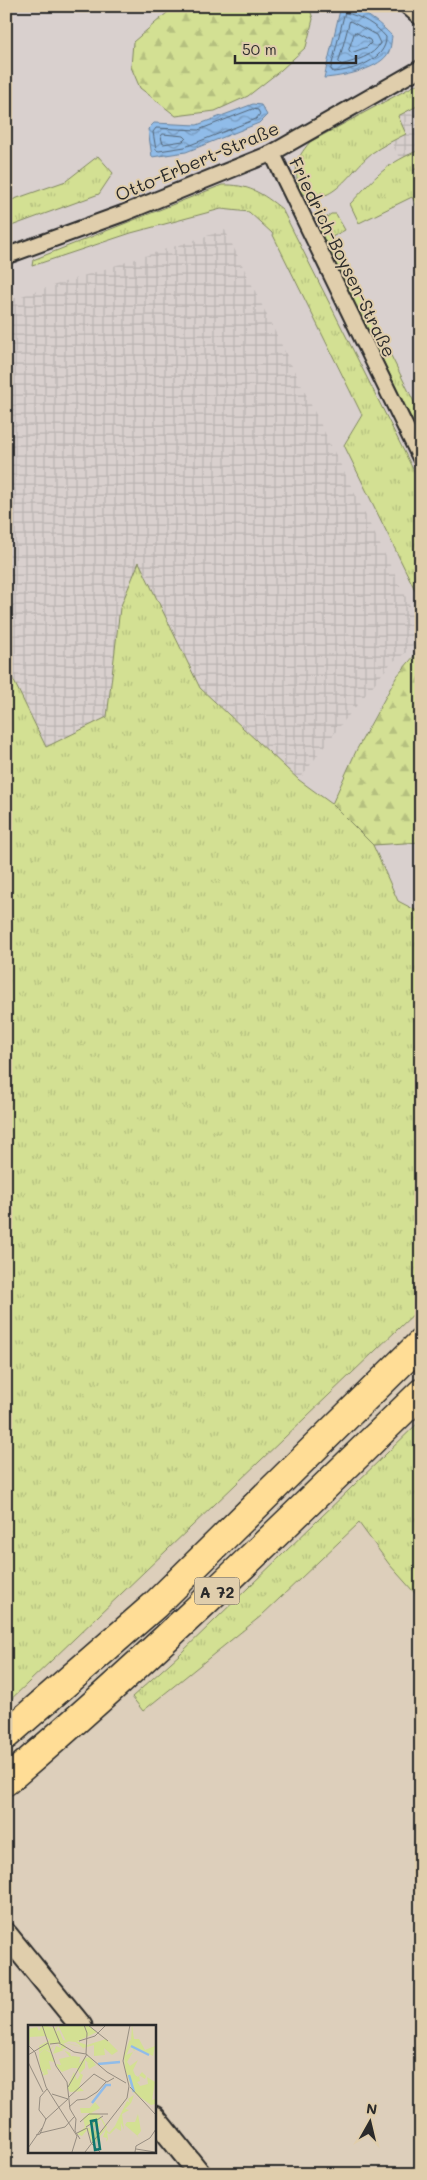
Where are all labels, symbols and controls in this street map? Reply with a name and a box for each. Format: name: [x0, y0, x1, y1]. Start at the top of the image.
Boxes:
scale bar: [235, 32, 356, 64]
text: 50 m: [242, 39, 277, 59]
street label: Otto-Erbert-Straße: [111, 116, 283, 206]
street label: Friedrich-Boysen-Straße: [284, 153, 402, 361]
road number: A 72: [194, 1578, 240, 1604]
inset map: [28, 2025, 155, 2152]
north arrow: [344, 2098, 394, 2148]
text: N: [365, 2098, 378, 2119]

